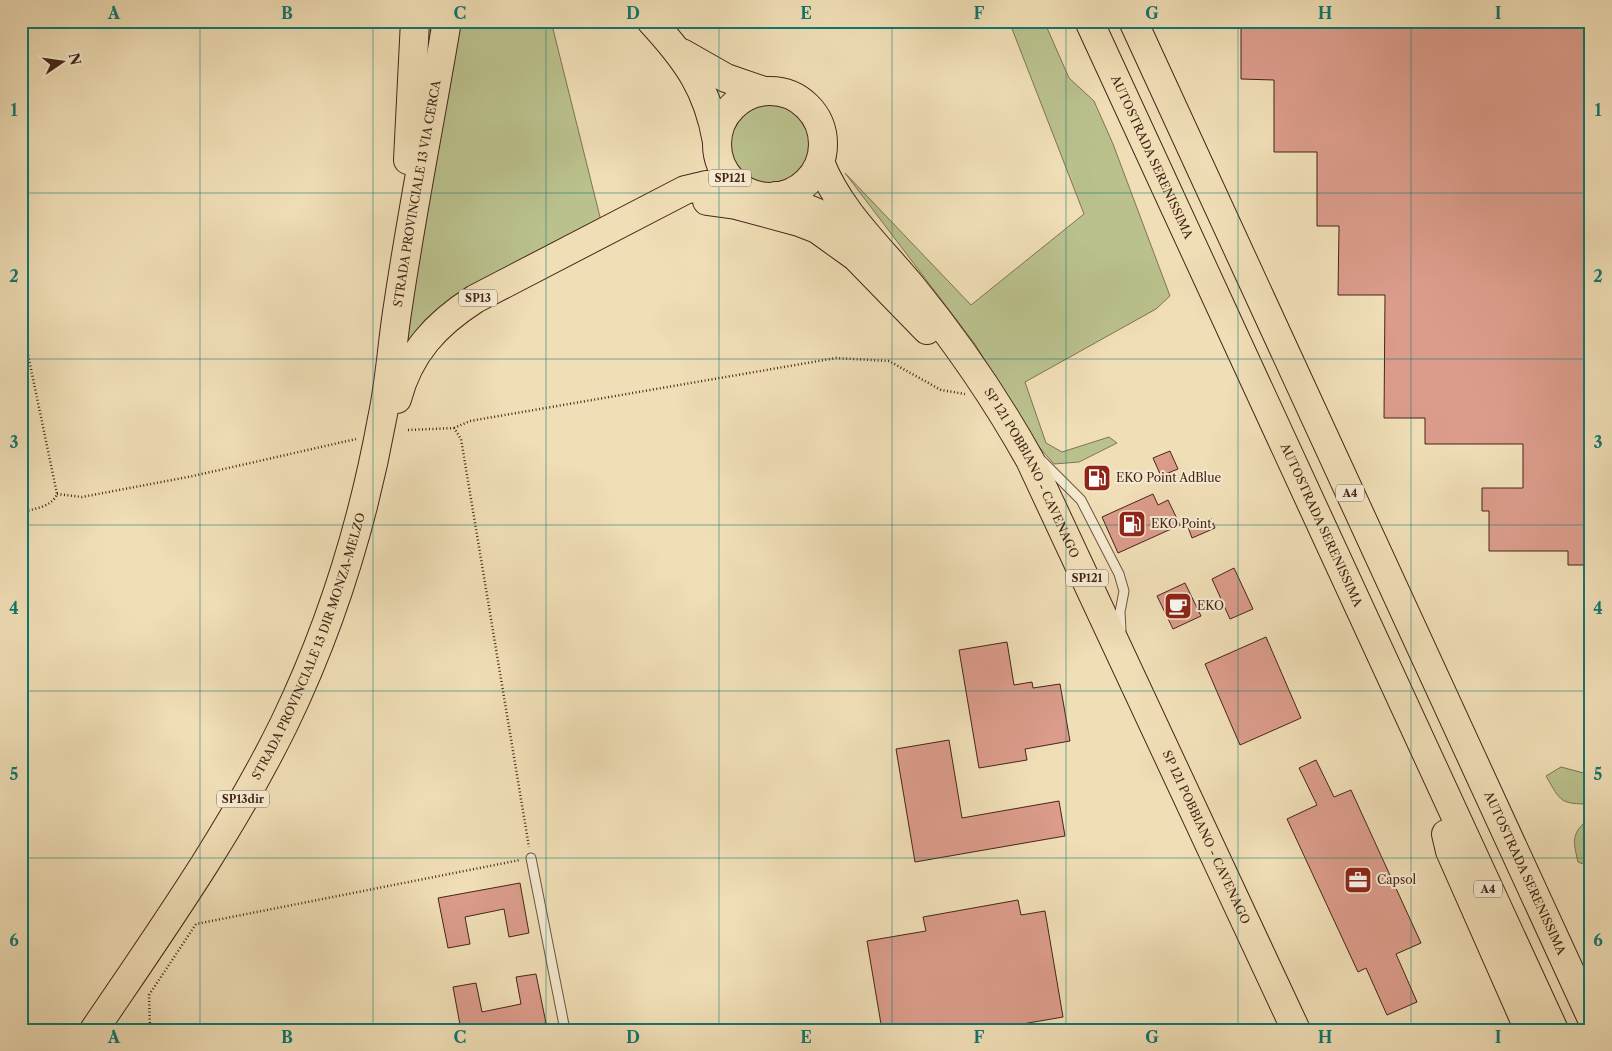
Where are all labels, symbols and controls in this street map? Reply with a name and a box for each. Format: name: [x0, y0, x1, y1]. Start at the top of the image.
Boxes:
text: A: [107, 3, 121, 23]
text: B: [281, 3, 293, 23]
text: C: [454, 3, 466, 23]
text: D: [626, 3, 640, 23]
text: E: [800, 3, 812, 23]
text: F: [974, 3, 985, 23]
text: G: [1145, 3, 1159, 23]
text: H: [1318, 3, 1332, 23]
text: I: [1495, 3, 1502, 23]
north arrow: [38, 38, 88, 88]
text: N: [65, 51, 85, 67]
street label: AUTOSTRADA SERENISSIMA: [1108, 72, 1197, 242]
street label: STRADA PROVINCIALE 13 VIA CERCA: [390, 78, 444, 308]
text: 1: [10, 100, 18, 120]
text: 1: [1594, 100, 1602, 120]
road number: SP121: [709, 170, 751, 187]
text: 2: [9, 266, 19, 286]
text: 2: [1593, 266, 1603, 286]
road number: SP13: [459, 290, 497, 306]
street label: SP 121 POBBIANO - CAVENAGO: [981, 385, 1083, 560]
text: 3: [9, 432, 19, 452]
text: 3: [1593, 432, 1603, 452]
street label: AUTOSTRADA SERENISSIMA: [1277, 440, 1366, 610]
fuel station icon: EKO Point AdBlue: [1082, 463, 1112, 493]
place label: EKO Point AdBlue: [1116, 470, 1222, 485]
road number: A4: [1336, 484, 1364, 502]
fuel station icon: EKO Point: [1117, 509, 1147, 539]
street label: STRADA PROVINCIALE 13 DIR MONZA-MELZO: [248, 511, 368, 782]
place label: EKO Point: [1151, 516, 1212, 531]
road number: SP121: [1066, 570, 1108, 586]
cafe icon: EKO: [1163, 591, 1193, 621]
text: 4: [9, 598, 19, 618]
place label: EKO: [1197, 598, 1224, 613]
text: 4: [1593, 598, 1603, 618]
street label: SP 121 POBBIANO - CAVENAGO: [1160, 748, 1253, 926]
text: 5: [10, 764, 19, 784]
text: 5: [1594, 764, 1603, 784]
street label: AUTOSTRADA SERENISSIMA: [1481, 788, 1570, 958]
road number: SP13dir: [217, 791, 269, 808]
office icon: Capsol: [1343, 865, 1373, 895]
place label: Capsol: [1377, 872, 1417, 887]
road number: A4: [1474, 881, 1502, 898]
text: 6: [9, 930, 19, 950]
text: 6: [1593, 930, 1603, 950]
text: A: [107, 1027, 121, 1047]
text: B: [281, 1027, 293, 1047]
text: C: [454, 1027, 466, 1047]
text: D: [626, 1027, 640, 1047]
text: E: [800, 1027, 812, 1047]
text: F: [974, 1027, 985, 1047]
text: G: [1145, 1027, 1159, 1047]
text: H: [1318, 1027, 1332, 1047]
text: I: [1495, 1027, 1502, 1047]

